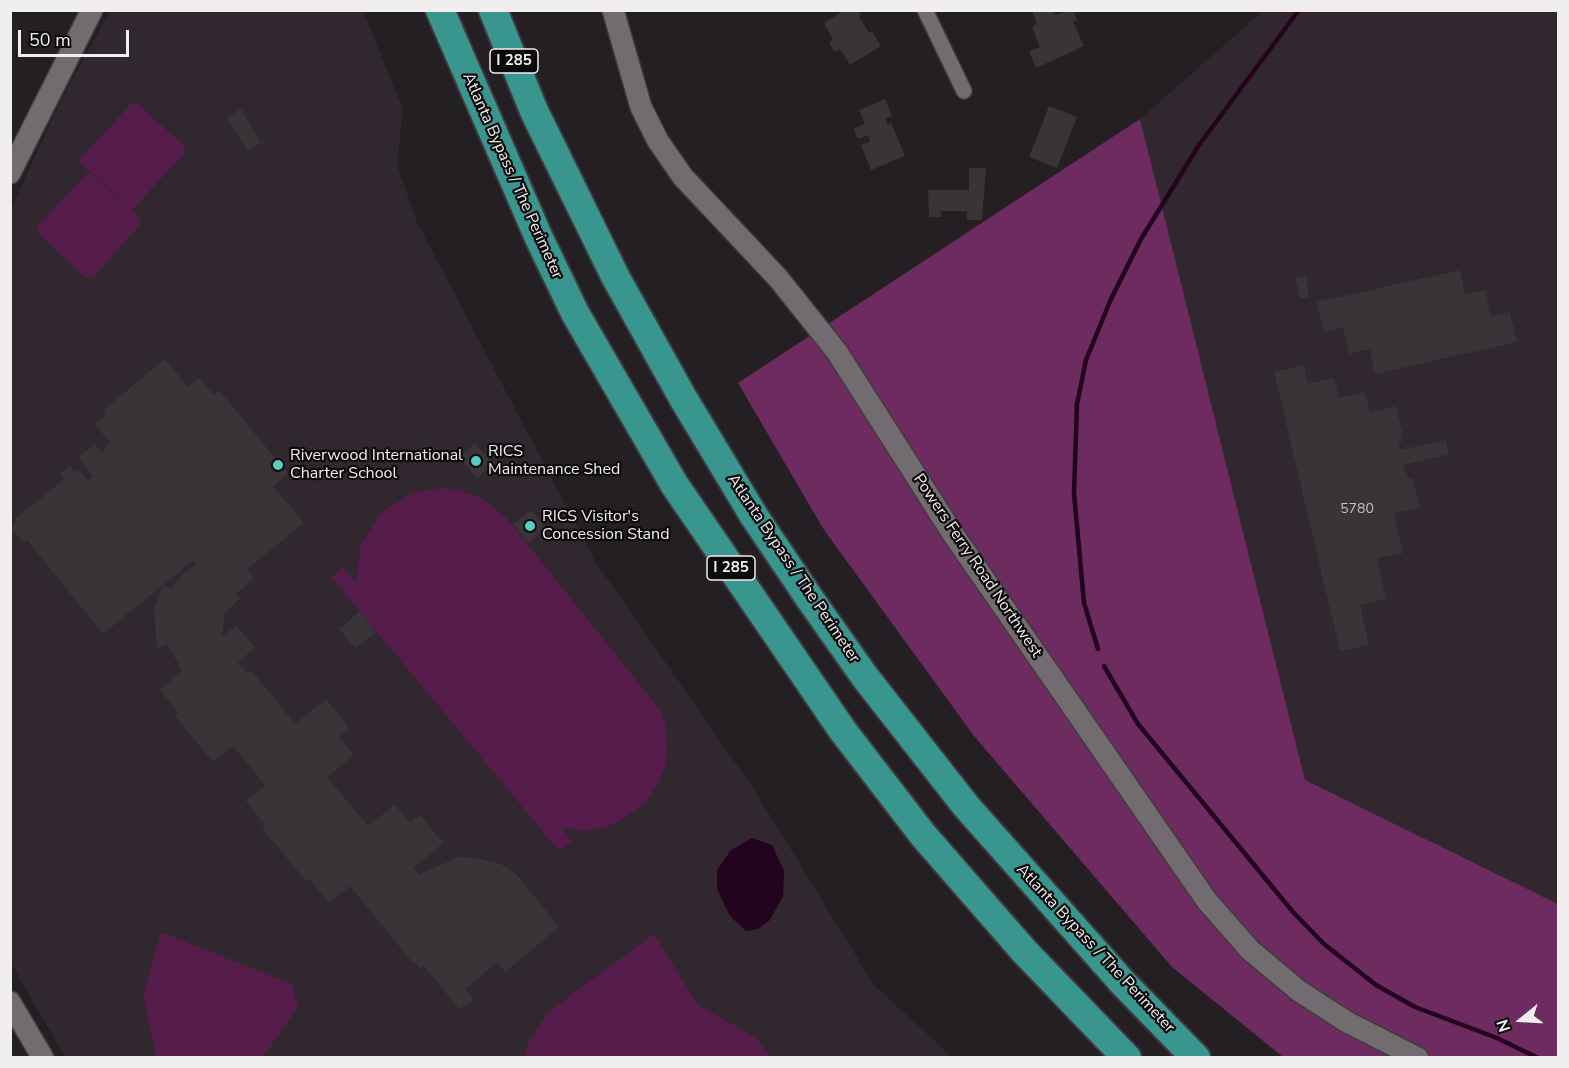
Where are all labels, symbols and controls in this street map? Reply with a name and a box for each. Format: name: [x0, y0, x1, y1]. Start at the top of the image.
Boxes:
scale bar: [21, 18, 132, 56]
text: 50 m: [29, 28, 71, 52]
road number: I 285: [490, 49, 538, 73]
street label: Atlanta Bypass / The Perimeter: [458, 70, 566, 282]
place label: RICS Maintenance Shed: [488, 442, 620, 480]
place label: Riverwood International Charter School: [290, 446, 463, 484]
marker: RICS Maintenance Shed: [469, 454, 483, 468]
marker: Riverwood International Charter School: [271, 458, 285, 472]
street label: Atlanta Bypass / The Perimeter: [723, 471, 863, 667]
street label: Powers Ferry Road Northwest: [908, 471, 1046, 661]
house number: 5780: [1340, 502, 1374, 518]
place label: RICS Visitor's Concession Stand: [542, 507, 669, 545]
marker: RICS Visitor's Concession Stand: [523, 519, 537, 533]
road number: I 285: [707, 556, 755, 580]
street label: Atlanta Bypass / The Perimeter: [1012, 861, 1178, 1037]
north arrow: [1491, 990, 1551, 1050]
text: N: [1492, 1016, 1516, 1035]

